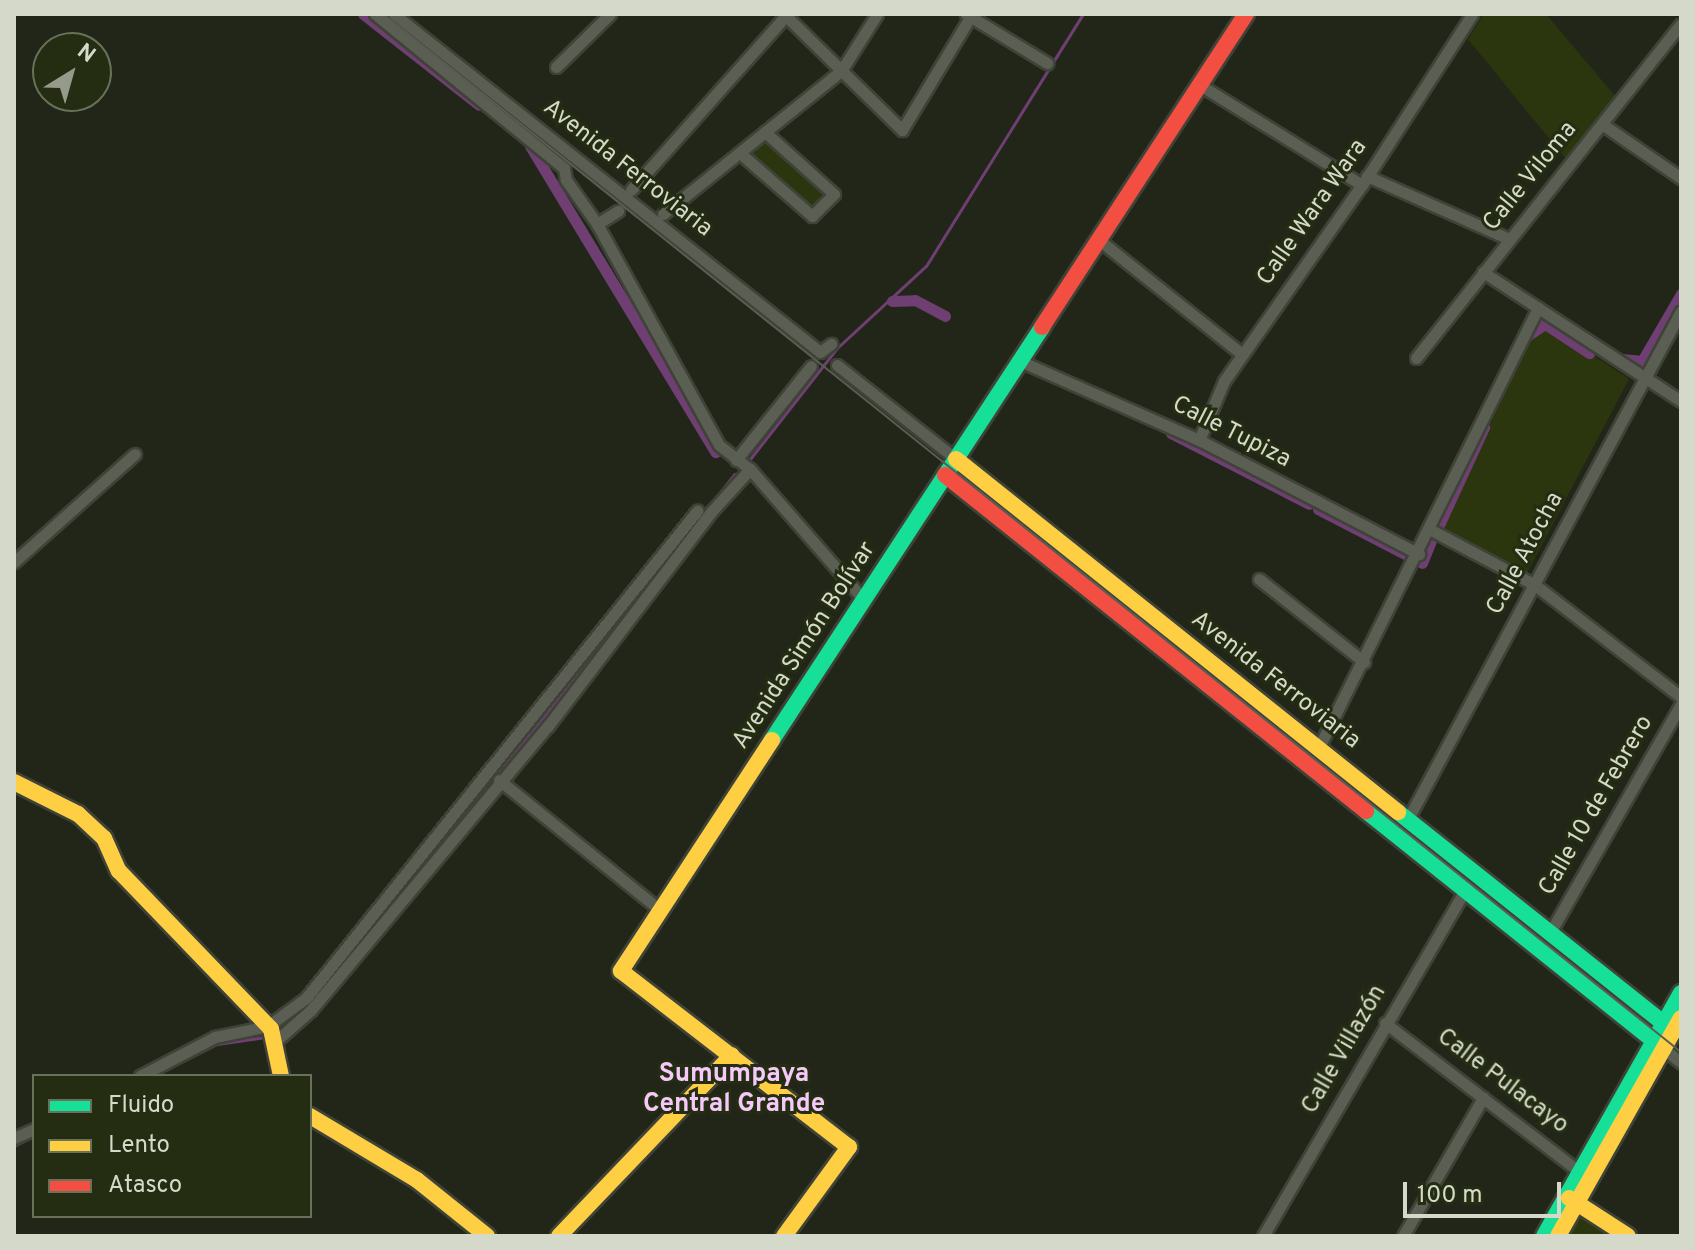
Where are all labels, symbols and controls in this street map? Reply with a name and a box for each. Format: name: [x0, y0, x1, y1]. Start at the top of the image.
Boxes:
north arrow: [32, 32, 112, 112]
text: N: [71, 38, 100, 70]
street label: Avenida Ferroviaria: [537, 94, 717, 244]
street label: Calle Viloma: [1478, 116, 1584, 238]
street label: Calle Wara Wara: [1252, 134, 1374, 292]
street label: Calle Tupiza: [1166, 391, 1296, 475]
street label: Calle Atocha: [1481, 487, 1571, 621]
street label: Avenida Simón Bolívar: [727, 537, 883, 755]
street label: Avenida Ferroviaria: [1185, 606, 1365, 756]
street label: Calle 10 de Febrero: [1534, 711, 1660, 901]
street label: Calle Villazón: [1296, 980, 1394, 1120]
street label: Calle Pulacayo: [1431, 1023, 1573, 1141]
district label: Sumumpaya Central Grande: [643, 1059, 825, 1120]
legend: [32, 1074, 312, 1218]
text: Fluido: [108, 1091, 174, 1121]
text: Lento: [108, 1131, 170, 1161]
scale bar: [1407, 1166, 1565, 1216]
text: Atasco: [108, 1171, 182, 1201]
text: 100 m: [1417, 1181, 1483, 1211]

